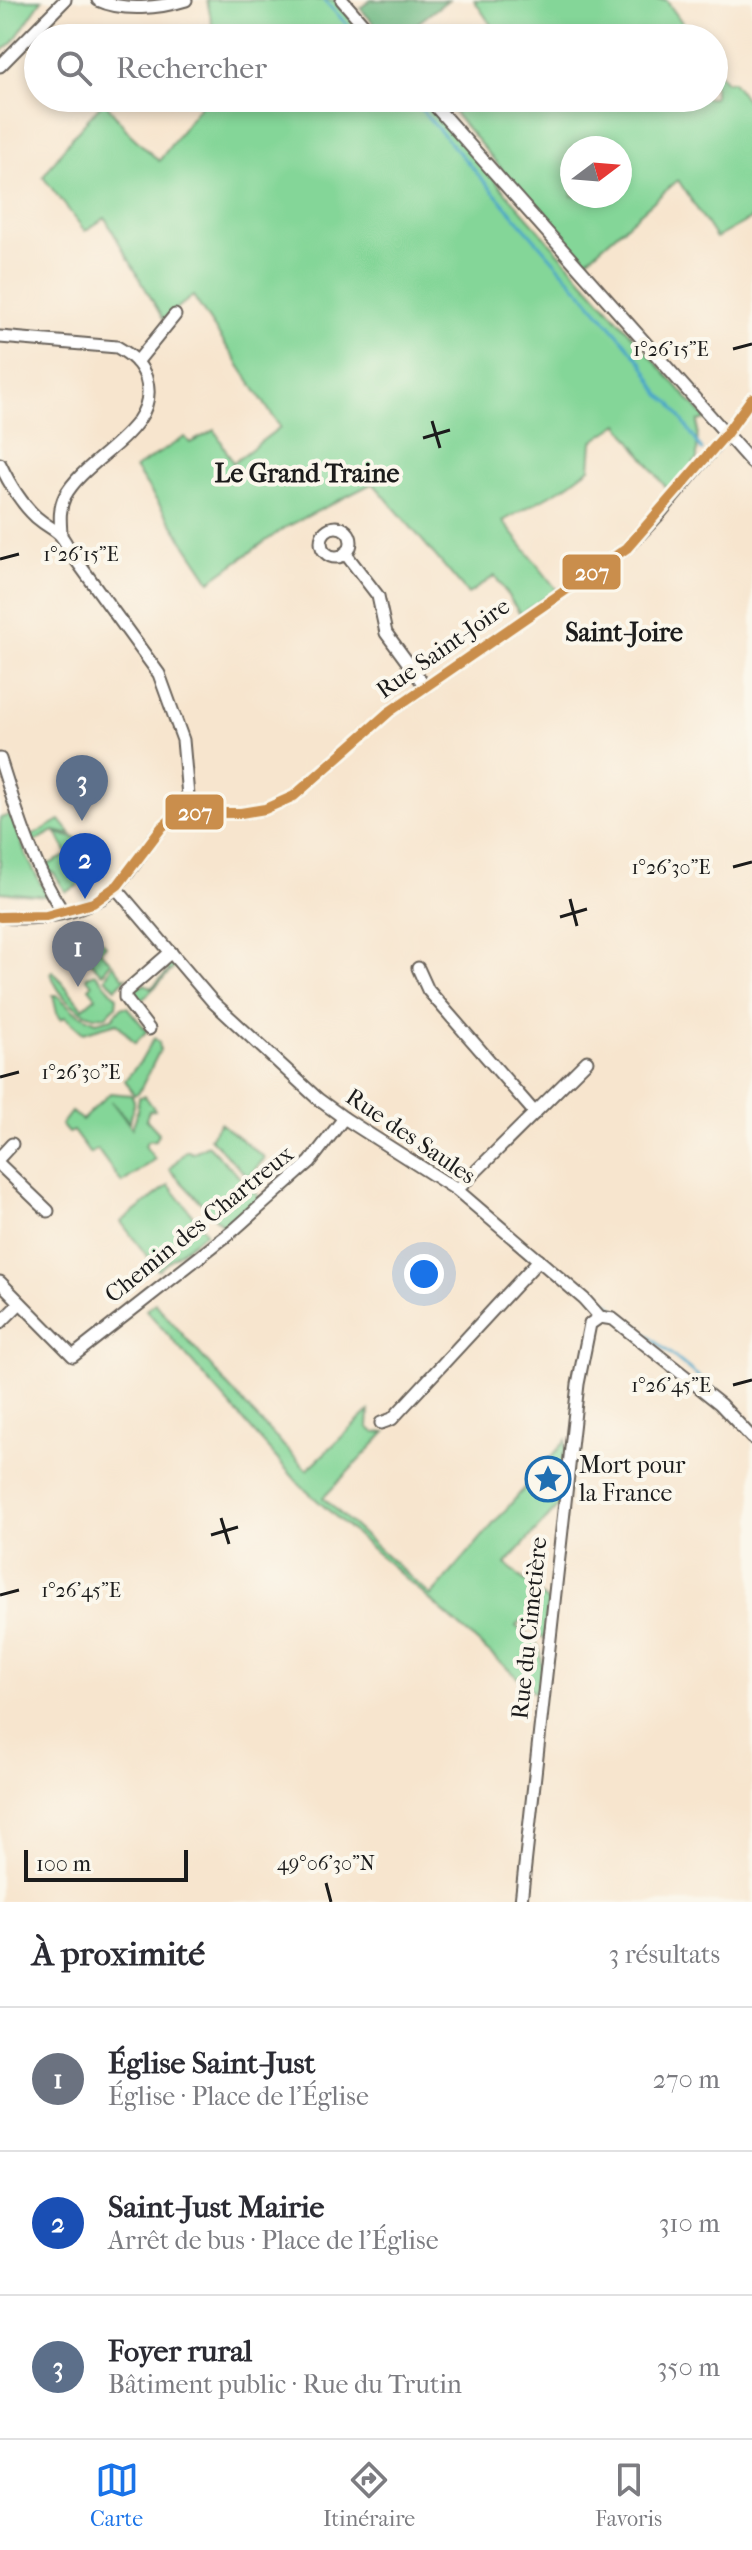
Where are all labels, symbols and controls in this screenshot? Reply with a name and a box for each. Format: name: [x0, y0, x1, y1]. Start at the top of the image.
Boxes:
search box: [24, 24, 728, 112]
icon: search: [52, 46, 96, 90]
text: Rechercher: [116, 51, 267, 86]
north arrow: [560, 136, 632, 208]
text: 1°26'15"E: [633, 338, 709, 361]
district label: Le Grand Traine: [215, 458, 400, 489]
text: 1°26'15"E: [43, 543, 119, 566]
line badge: 207: [561, 553, 622, 591]
text: 207: [575, 560, 609, 586]
street label: Rue Saint-Joire: [371, 592, 515, 704]
district label: Saint-Joire: [565, 617, 683, 648]
pin: 3: [56, 755, 108, 821]
line badge: 207: [164, 793, 225, 831]
text: 207: [178, 800, 212, 826]
pin: 2: [59, 833, 111, 899]
text: 1°26'30"E: [631, 856, 711, 879]
pin: 1: [52, 921, 104, 987]
text: 1°26'30"E: [41, 1061, 121, 1084]
street label: Rue des Saules: [341, 1082, 481, 1190]
street label: Chemin des Chartreux: [99, 1139, 299, 1309]
your location: [404, 1254, 444, 1294]
text: 1°26'45"E: [631, 1374, 711, 1397]
place label: Mort pour la France: [578, 1451, 686, 1507]
place icon: Mort pour la France: [524, 1455, 572, 1503]
street label: Rue du Cimetière: [505, 1535, 553, 1721]
text: 1°26'45"E: [41, 1579, 121, 1602]
scale bar: [24, 1846, 188, 1882]
text: 100 m: [36, 1851, 91, 1877]
text: 49°06'30"N: [277, 1852, 375, 1875]
text: À proximité: [32, 1934, 205, 1974]
text: 3 résultats: [608, 1939, 720, 1970]
text: Église Saint-Just: [108, 2046, 315, 2081]
text: 1: [53, 2064, 63, 2095]
text: 270 m: [653, 2064, 720, 2095]
text: Église · Place de l'Église: [108, 2081, 369, 2112]
text: Saint-Just Mairie: [108, 2190, 324, 2225]
text: 2: [51, 2208, 65, 2239]
text: 310 m: [659, 2208, 720, 2239]
text: Arrêt de bus · Place de l'Église: [108, 2225, 439, 2256]
text: Foyer rural: [108, 2334, 252, 2369]
text: 3: [53, 2352, 63, 2383]
text: 350 m: [657, 2352, 720, 2383]
text: Bâtiment public · Rue du Trutin: [108, 2369, 462, 2400]
tab: Carte: [90, 2458, 143, 2532]
tab: Itinéraire: [323, 2458, 415, 2532]
tab: Favoris: [595, 2458, 662, 2532]

